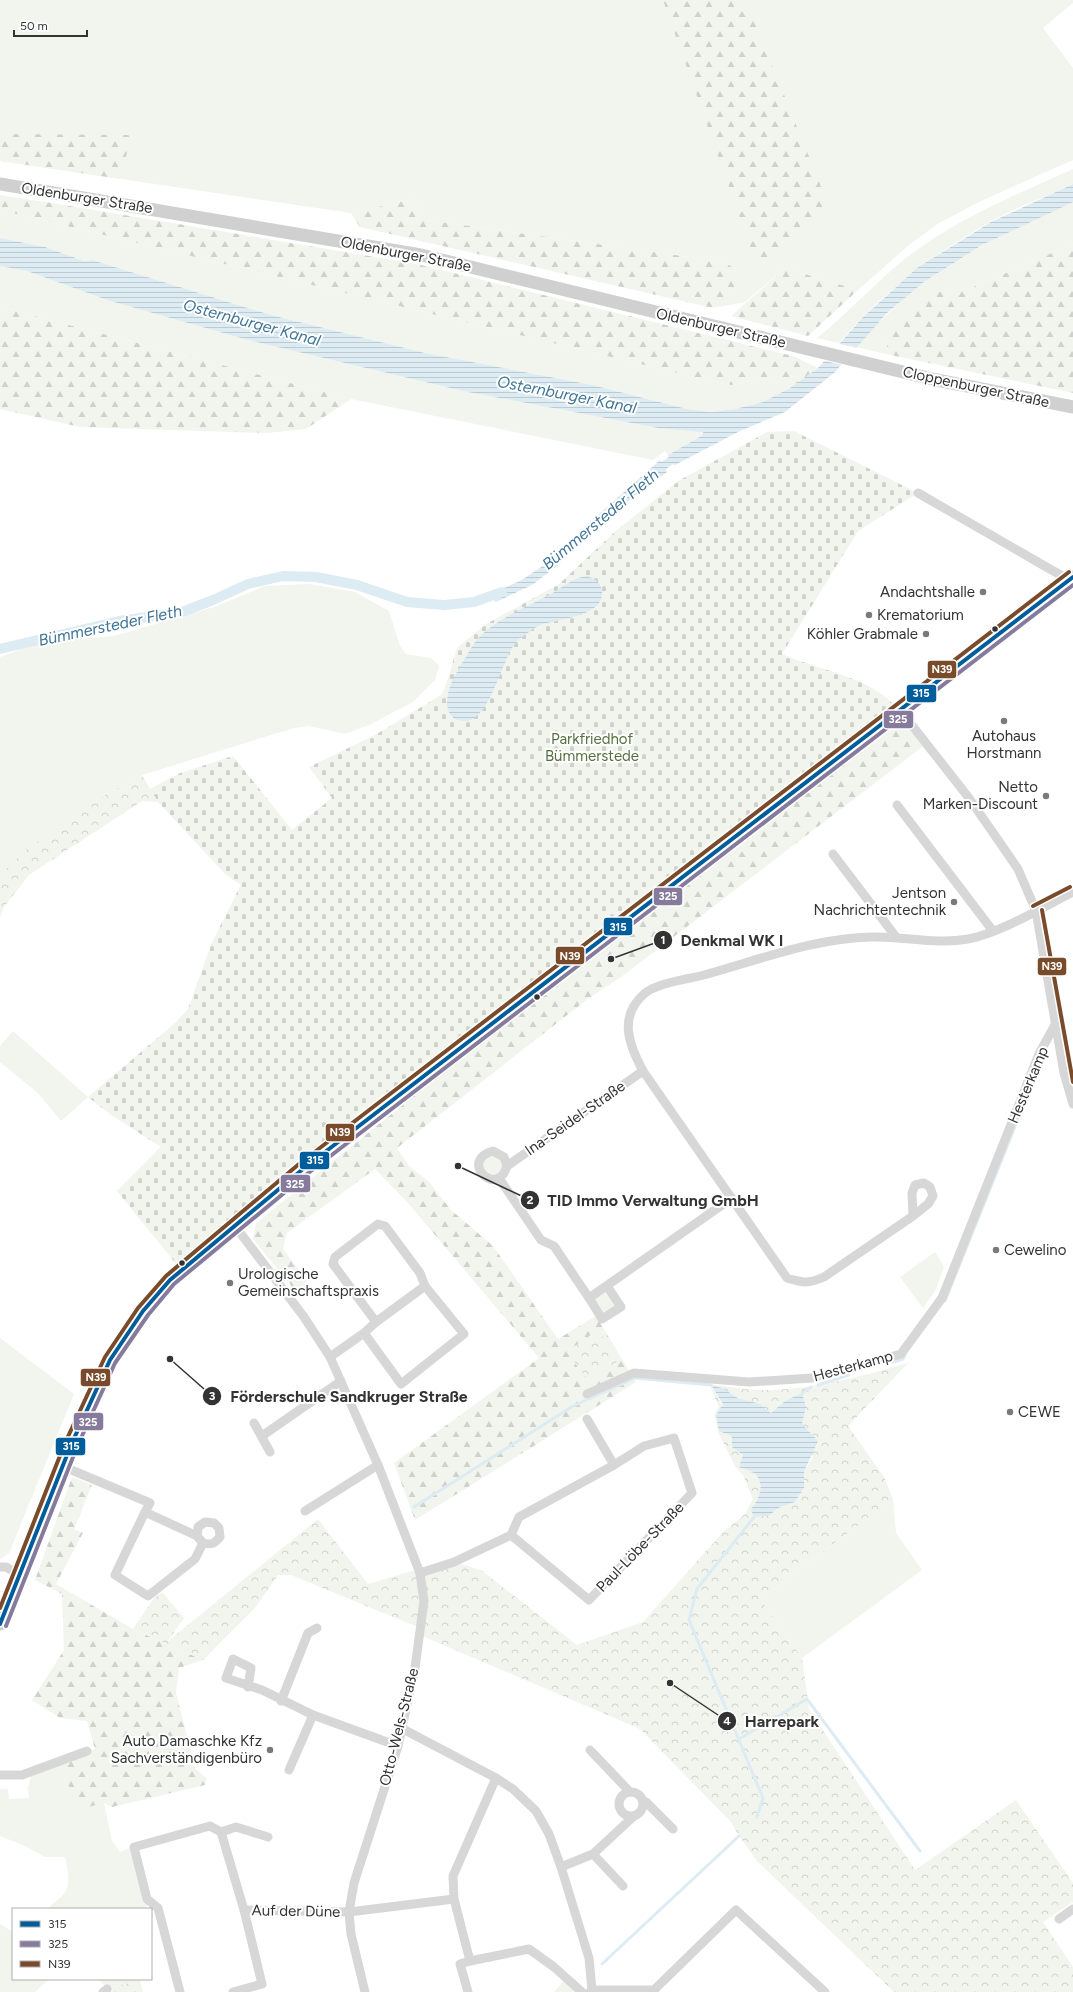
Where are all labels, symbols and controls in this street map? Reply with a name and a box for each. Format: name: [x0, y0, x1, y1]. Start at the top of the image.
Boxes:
scale bar: [14, 12, 87, 38]
text: 50 m: [20, 19, 48, 33]
street label: Oldenburger Straße: [20, 179, 154, 217]
street label: Oldenburger Straße: [339, 233, 473, 275]
water label: Osternburger Kanal: [181, 295, 323, 350]
street label: Oldenburger Straße: [654, 304, 788, 352]
street label: Cloppenburger Straße: [901, 363, 1051, 411]
water label: Osternburger Kanal: [496, 372, 639, 417]
water label: Bümmersteder Fleth: [538, 465, 662, 574]
place label: Andachtshalle: [880, 583, 975, 601]
marker: Andachtshalle: [978, 587, 988, 597]
water label: Bümmersteder Fleth: [37, 601, 184, 650]
place label: Krematorium: [877, 606, 964, 624]
marker: Krematorium: [864, 610, 874, 620]
unlabelled marker: [990, 624, 1000, 634]
place label: Köhler Grabmale: [807, 625, 918, 643]
marker: Köhler Grabmale: [921, 629, 931, 639]
line badge: N39: [927, 660, 957, 679]
text: N39: [932, 663, 953, 676]
line badge: 315: [906, 684, 937, 703]
text: 315: [912, 687, 930, 700]
line badge: 325: [883, 710, 914, 729]
text: 325: [889, 713, 907, 726]
marker: Autohaus Horstmann: [999, 716, 1009, 726]
place label: Autohaus Horstmann: [967, 727, 1041, 762]
park label: Parkfriedhof Bümmerstede: [545, 730, 639, 765]
place label: Netto Marken-Discount: [923, 778, 1038, 813]
marker: Netto Marken-Discount: [1041, 791, 1051, 801]
place label: Jentson Nachrichtentechnik: [814, 884, 947, 919]
line badge: 325: [653, 887, 683, 906]
text: 325: [659, 890, 677, 903]
marker: Jentson Nachrichtentechnik: [949, 897, 959, 907]
line badge: 315: [603, 917, 633, 936]
text: 315: [609, 921, 627, 934]
callout: Denkmal WK I: [653, 926, 792, 954]
text: Denkmal WK I: [681, 931, 783, 950]
text: 1: [660, 933, 666, 947]
line badge: N39: [555, 946, 585, 965]
text: N39: [560, 950, 581, 963]
line badge: N39: [1037, 957, 1067, 976]
text: N39: [1042, 960, 1063, 973]
unlabelled marker: [532, 992, 542, 1002]
street label: Hesterkamp: [1004, 1044, 1052, 1126]
street label: Ina-Seidel-Straße: [522, 1077, 628, 1159]
line badge: N39: [325, 1123, 355, 1142]
text: N39: [330, 1126, 351, 1139]
line badge: 315: [299, 1151, 330, 1170]
text: 315: [306, 1154, 324, 1167]
line badge: 325: [280, 1174, 311, 1193]
text: 325: [286, 1178, 304, 1191]
callout: TID Immo Verwaltung GmbH: [520, 1186, 767, 1214]
text: TID Immo Verwaltung GmbH: [547, 1191, 759, 1210]
text: 2: [527, 1193, 534, 1207]
place label: Cewelino: [1004, 1241, 1067, 1259]
marker: Cewelino: [991, 1245, 1001, 1255]
unlabelled marker: [177, 1258, 187, 1268]
place label: Urologische Gemeinschaftspraxis: [238, 1265, 379, 1300]
marker: Urologische Gemeinschaftspraxis: [225, 1278, 235, 1288]
street label: Hesterkamp: [811, 1347, 895, 1385]
line badge: N39: [80, 1368, 111, 1387]
text: N39: [86, 1371, 107, 1384]
callout: Förderschule Sandkruger Straße: [202, 1382, 475, 1410]
text: Förderschule Sandkruger Straße: [230, 1387, 468, 1406]
text: 3: [209, 1389, 216, 1403]
place label: CEWE: [1018, 1403, 1061, 1421]
marker: CEWE: [1005, 1407, 1015, 1417]
line badge: 325: [73, 1412, 104, 1431]
text: 325: [79, 1416, 97, 1429]
line badge: 315: [55, 1437, 86, 1456]
text: 315: [62, 1440, 80, 1453]
street label: Paul-Löbe-Straße: [593, 1498, 687, 1596]
street label: Otto-Wels-Straße: [376, 1666, 422, 1788]
callout: Harrepark: [717, 1707, 827, 1735]
text: Harrepark: [745, 1712, 820, 1731]
text: 4: [723, 1714, 731, 1728]
place label: Auto Damaschke Kfz Sachverständigenbüro: [111, 1732, 262, 1767]
marker: Auto Damaschke Kfz Sachverständigenbüro: [265, 1745, 275, 1755]
street label: Auf der Düne: [251, 1901, 341, 1921]
legend: [12, 1908, 152, 1980]
text: 315: [48, 1917, 66, 1931]
text: 325: [48, 1937, 68, 1951]
text: N39: [48, 1957, 71, 1971]

